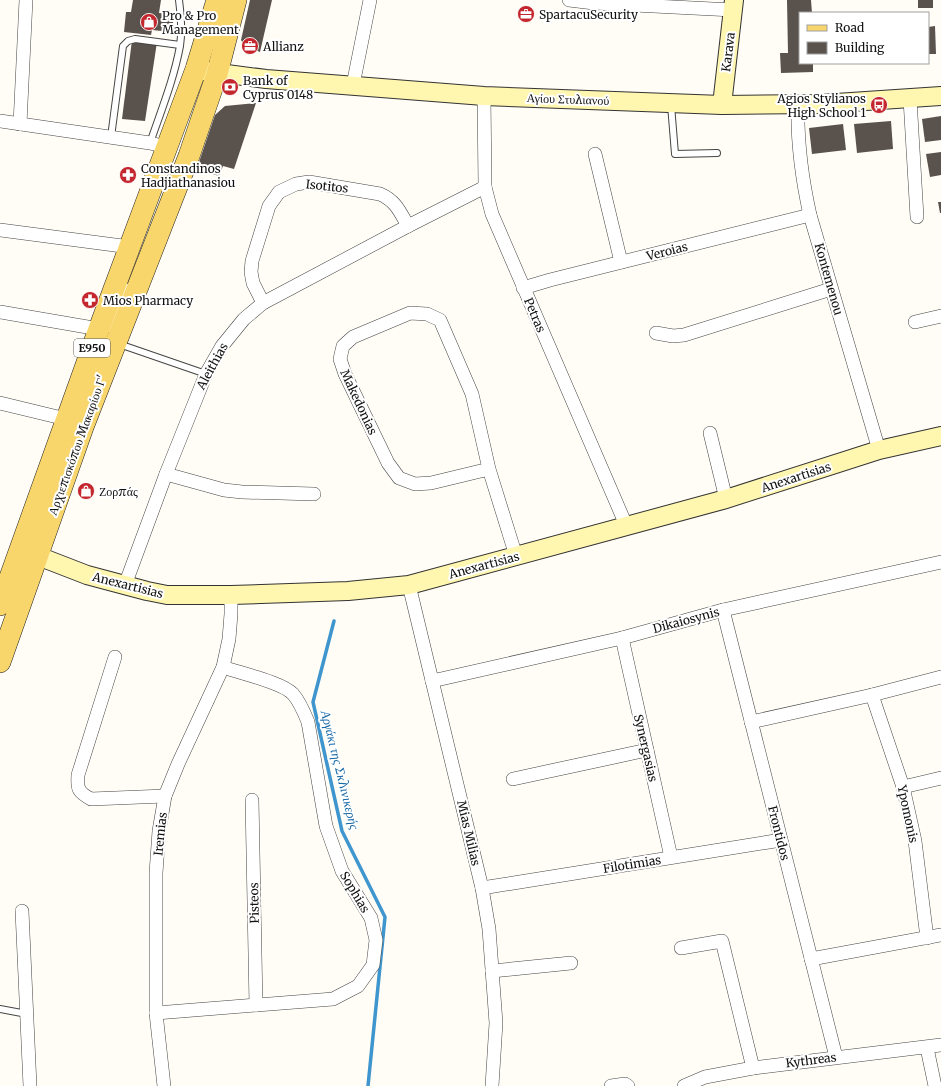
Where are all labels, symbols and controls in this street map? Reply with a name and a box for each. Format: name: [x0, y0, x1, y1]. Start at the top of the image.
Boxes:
office icon: SpartacuSecurity: [516, 4, 536, 24]
place label: SpartacuSecurity: [539, 7, 638, 22]
place label: Pro & Pro Management: [162, 8, 239, 37]
shop icon: Pro & Pro Management: [139, 12, 159, 32]
legend: [799, 12, 929, 64]
text: Road: [835, 20, 864, 35]
street label: Karava: [718, 31, 738, 73]
office icon: Allianz: [240, 36, 260, 56]
place label: Allianz: [262, 39, 304, 54]
text: Building: [835, 40, 885, 55]
place label: Bank of Cyprus 0148: [243, 73, 313, 102]
bank icon: Bank of Cyprus 0148: [220, 77, 240, 97]
street label: Αγίου Στυλιανού: [526, 90, 610, 108]
place label: Agios Stylianos High School 1: [776, 91, 867, 120]
bus stop icon: Agios Stylianos High School 1: [869, 95, 889, 115]
place label: Constandinos Hadjiathanasiou: [141, 161, 236, 190]
pharmacy icon: Constandinos Hadjiathanasiou: [118, 165, 138, 185]
street label: Isotitos: [305, 176, 349, 196]
street label: Veroias: [644, 239, 689, 264]
street label: Kontemenou: [812, 241, 847, 317]
pharmacy icon: Mios Pharmacy: [80, 290, 100, 310]
place label: Mios Pharmacy: [103, 293, 193, 308]
street label: Petras: [521, 295, 549, 335]
road number: E950: [74, 339, 110, 357]
street label: Aleithias: [193, 340, 231, 393]
street label: Makedonias: [337, 367, 381, 437]
street label: Αρχιεπισκόπου Μακαρίου Γ': [45, 373, 109, 517]
street label: Anexartisias: [758, 459, 833, 496]
shop icon: Ζορπάς: [76, 481, 96, 501]
place label: Ζορπάς: [99, 484, 138, 499]
street label: Anexartisias: [446, 548, 521, 582]
street label: Anexartisias: [90, 569, 165, 601]
street label: Dikaiosynis: [651, 604, 721, 636]
water label: Αργάκι της Σκλινικερής: [317, 708, 363, 832]
street label: Synergasias: [631, 713, 661, 783]
street label: Ypomonis: [894, 783, 921, 844]
street label: Mias Milias: [454, 799, 484, 867]
street label: Frontidos: [765, 804, 793, 862]
street label: Iremias: [150, 811, 170, 857]
street label: Filotimias: [602, 852, 662, 876]
street label: Sophias: [337, 869, 373, 916]
street label: Pisteos: [246, 882, 262, 924]
street label: Kythreas: [785, 1049, 837, 1071]

